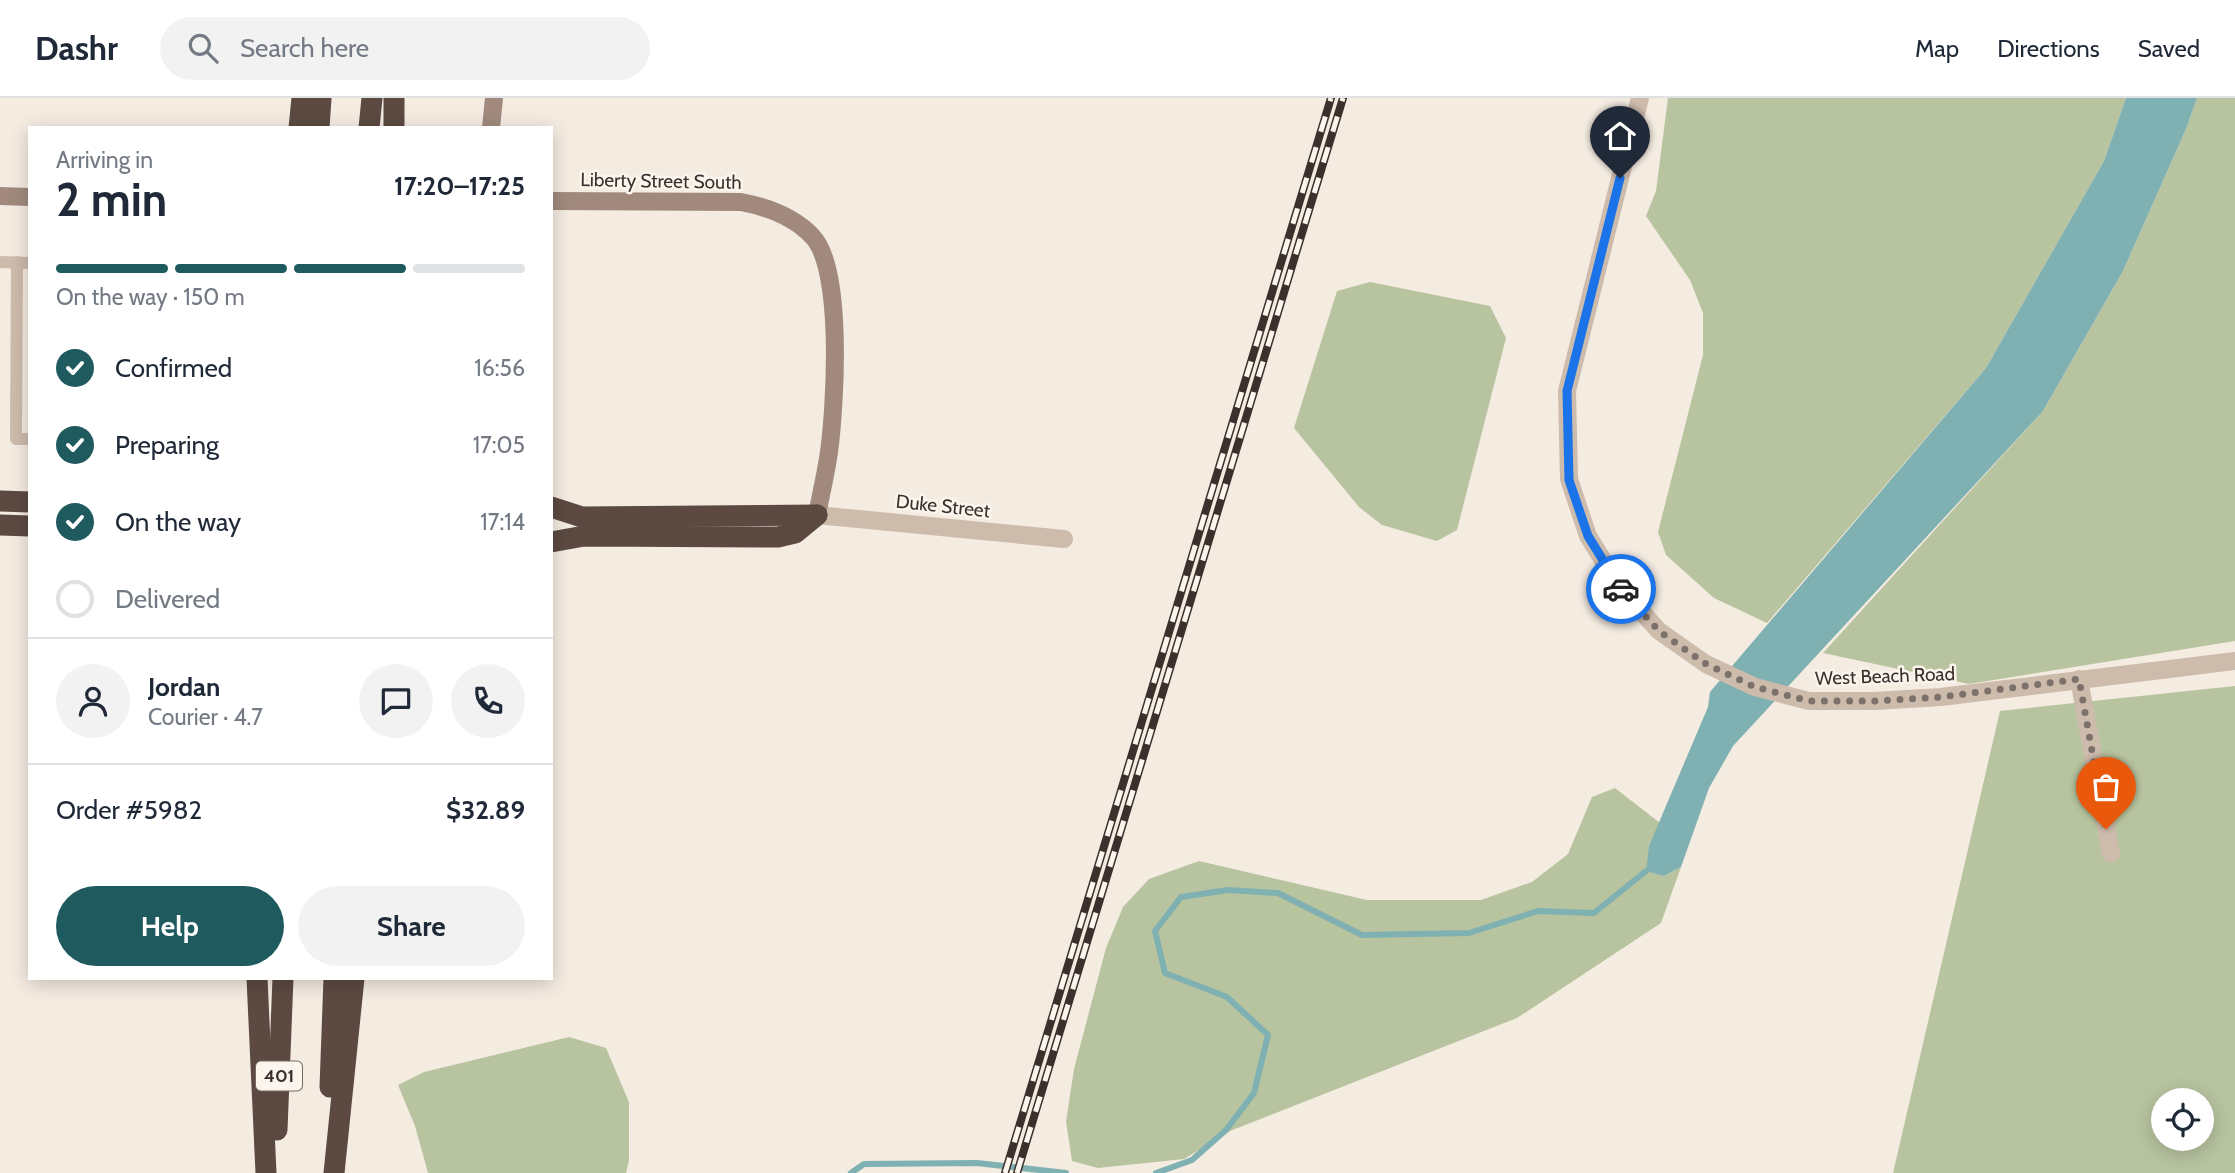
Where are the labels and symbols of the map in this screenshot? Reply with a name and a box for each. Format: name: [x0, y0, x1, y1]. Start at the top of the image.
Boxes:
pin: [1590, 106, 1650, 178]
street label: Liberty Street South: [580, 168, 742, 194]
street label: Duke Street: [895, 490, 992, 522]
courier: [1586, 554, 1656, 624]
street label: West Beach Road: [1815, 662, 1955, 690]
pin: [2076, 757, 2136, 829]
road number: 401: [256, 1062, 302, 1091]

